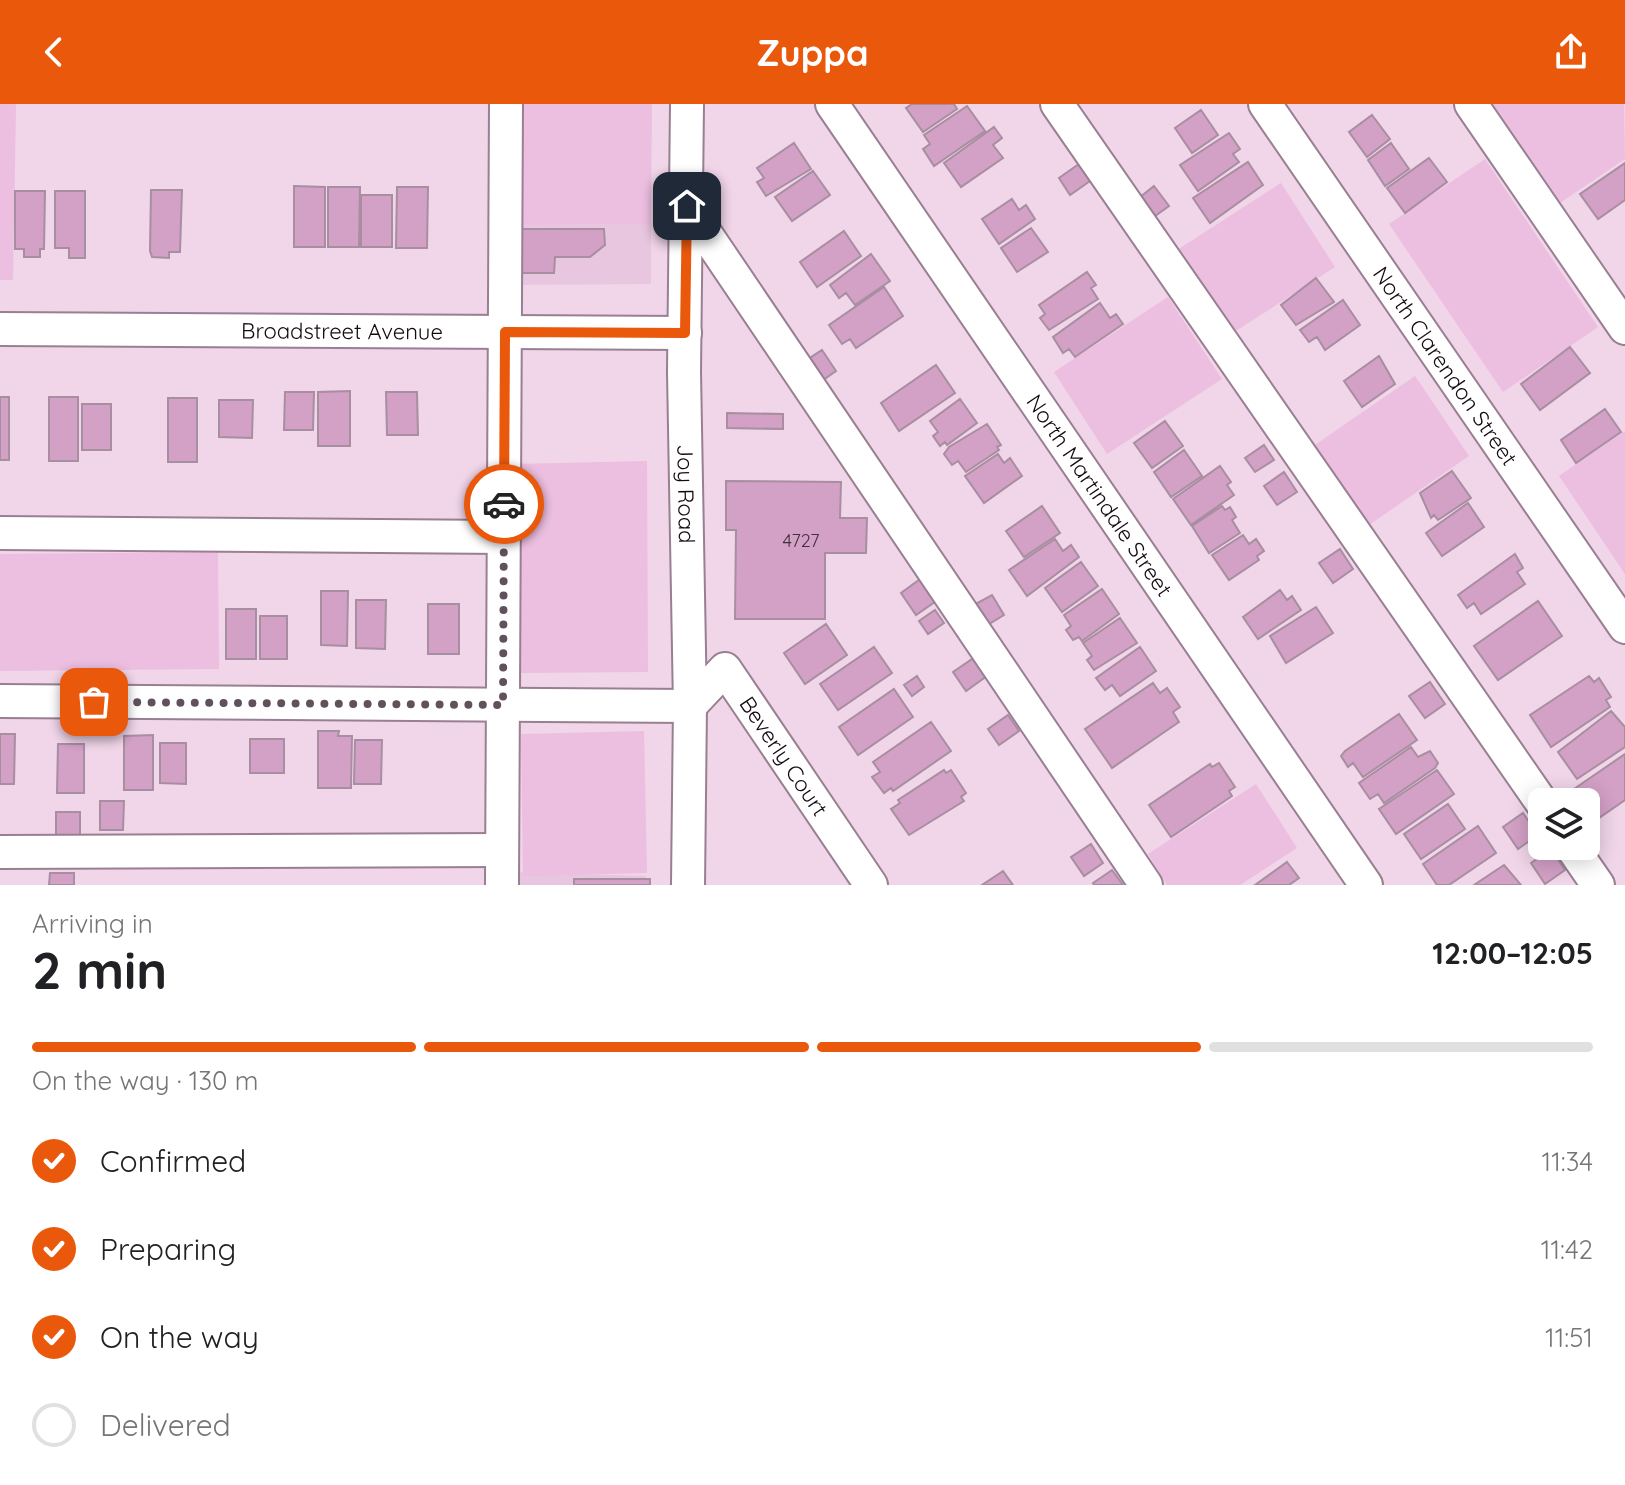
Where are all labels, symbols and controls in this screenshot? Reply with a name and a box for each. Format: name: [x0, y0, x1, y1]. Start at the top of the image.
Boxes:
icon: back: [32, 30, 76, 74]
text: Zuppa: [756, 30, 869, 75]
icon: share: [1549, 30, 1593, 74]
pin: [653, 172, 721, 240]
icon: home: [665, 184, 709, 228]
street label: North Clarendon Street: [1367, 261, 1524, 471]
street label: Broadstreet Avenue: [241, 316, 443, 346]
street label: North Martindale Street: [1021, 389, 1179, 602]
street label: Joy Road: [671, 444, 701, 544]
courier: [464, 464, 544, 544]
icon: car: [482, 482, 526, 526]
house number: 4727: [782, 529, 820, 552]
pin: [60, 668, 128, 736]
icon: bag: [72, 680, 116, 724]
street label: Beverly Court: [733, 691, 834, 821]
map controls: [1528, 788, 1600, 860]
button: layers: [1528, 788, 1600, 860]
text: Arriving in: [32, 907, 153, 940]
text: 12:00–12:05: [1432, 934, 1593, 972]
text: 2 min: [32, 937, 167, 1002]
text: On the way · 130 m: [32, 1064, 258, 1097]
icon: check: [32, 1139, 76, 1183]
text: Confirmed: [100, 1142, 246, 1180]
text: 11:34: [1542, 1145, 1593, 1178]
icon: check: [32, 1227, 76, 1271]
text: Preparing: [100, 1230, 236, 1268]
text: 11:42: [1541, 1233, 1593, 1266]
icon: check: [32, 1315, 76, 1359]
text: On the way: [100, 1318, 259, 1356]
text: 11:51: [1545, 1321, 1593, 1354]
text: Delivered: [100, 1406, 231, 1444]

